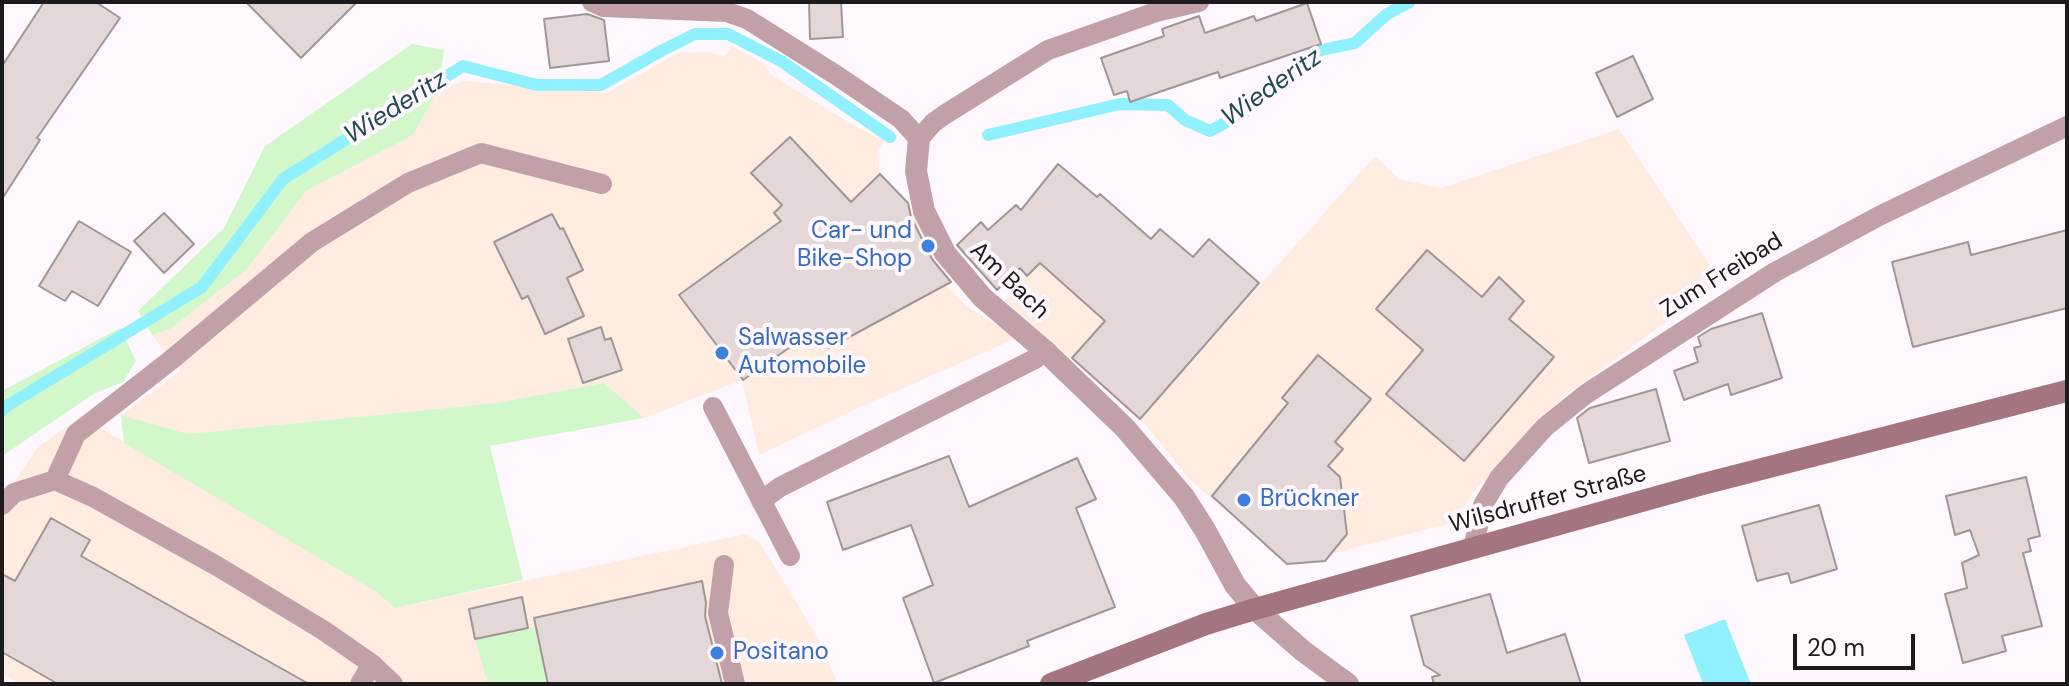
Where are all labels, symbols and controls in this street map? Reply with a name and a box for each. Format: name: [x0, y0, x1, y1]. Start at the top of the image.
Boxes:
water label: Wiederitz: [1216, 42, 1328, 134]
water label: Wiederitz: [339, 64, 453, 152]
place label: Car- und Bike-Shop: [797, 218, 912, 274]
street label: Zum Freibad: [1656, 227, 1788, 325]
street label: Am Bach: [963, 236, 1055, 326]
marker: Car- und Bike-Shop: [919, 237, 937, 255]
place label: Salwasser Automobile: [738, 325, 866, 381]
marker: Salwasser Automobile: [713, 344, 731, 362]
street label: Wilsdruffer Straße: [1446, 460, 1650, 540]
place label: Brückner: [1260, 486, 1359, 514]
marker: Brückner: [1235, 491, 1253, 509]
scale bar: [1797, 618, 1919, 668]
text: 20 m: [1807, 632, 1865, 663]
place label: Positano: [733, 639, 829, 667]
marker: Positano: [708, 644, 726, 662]

